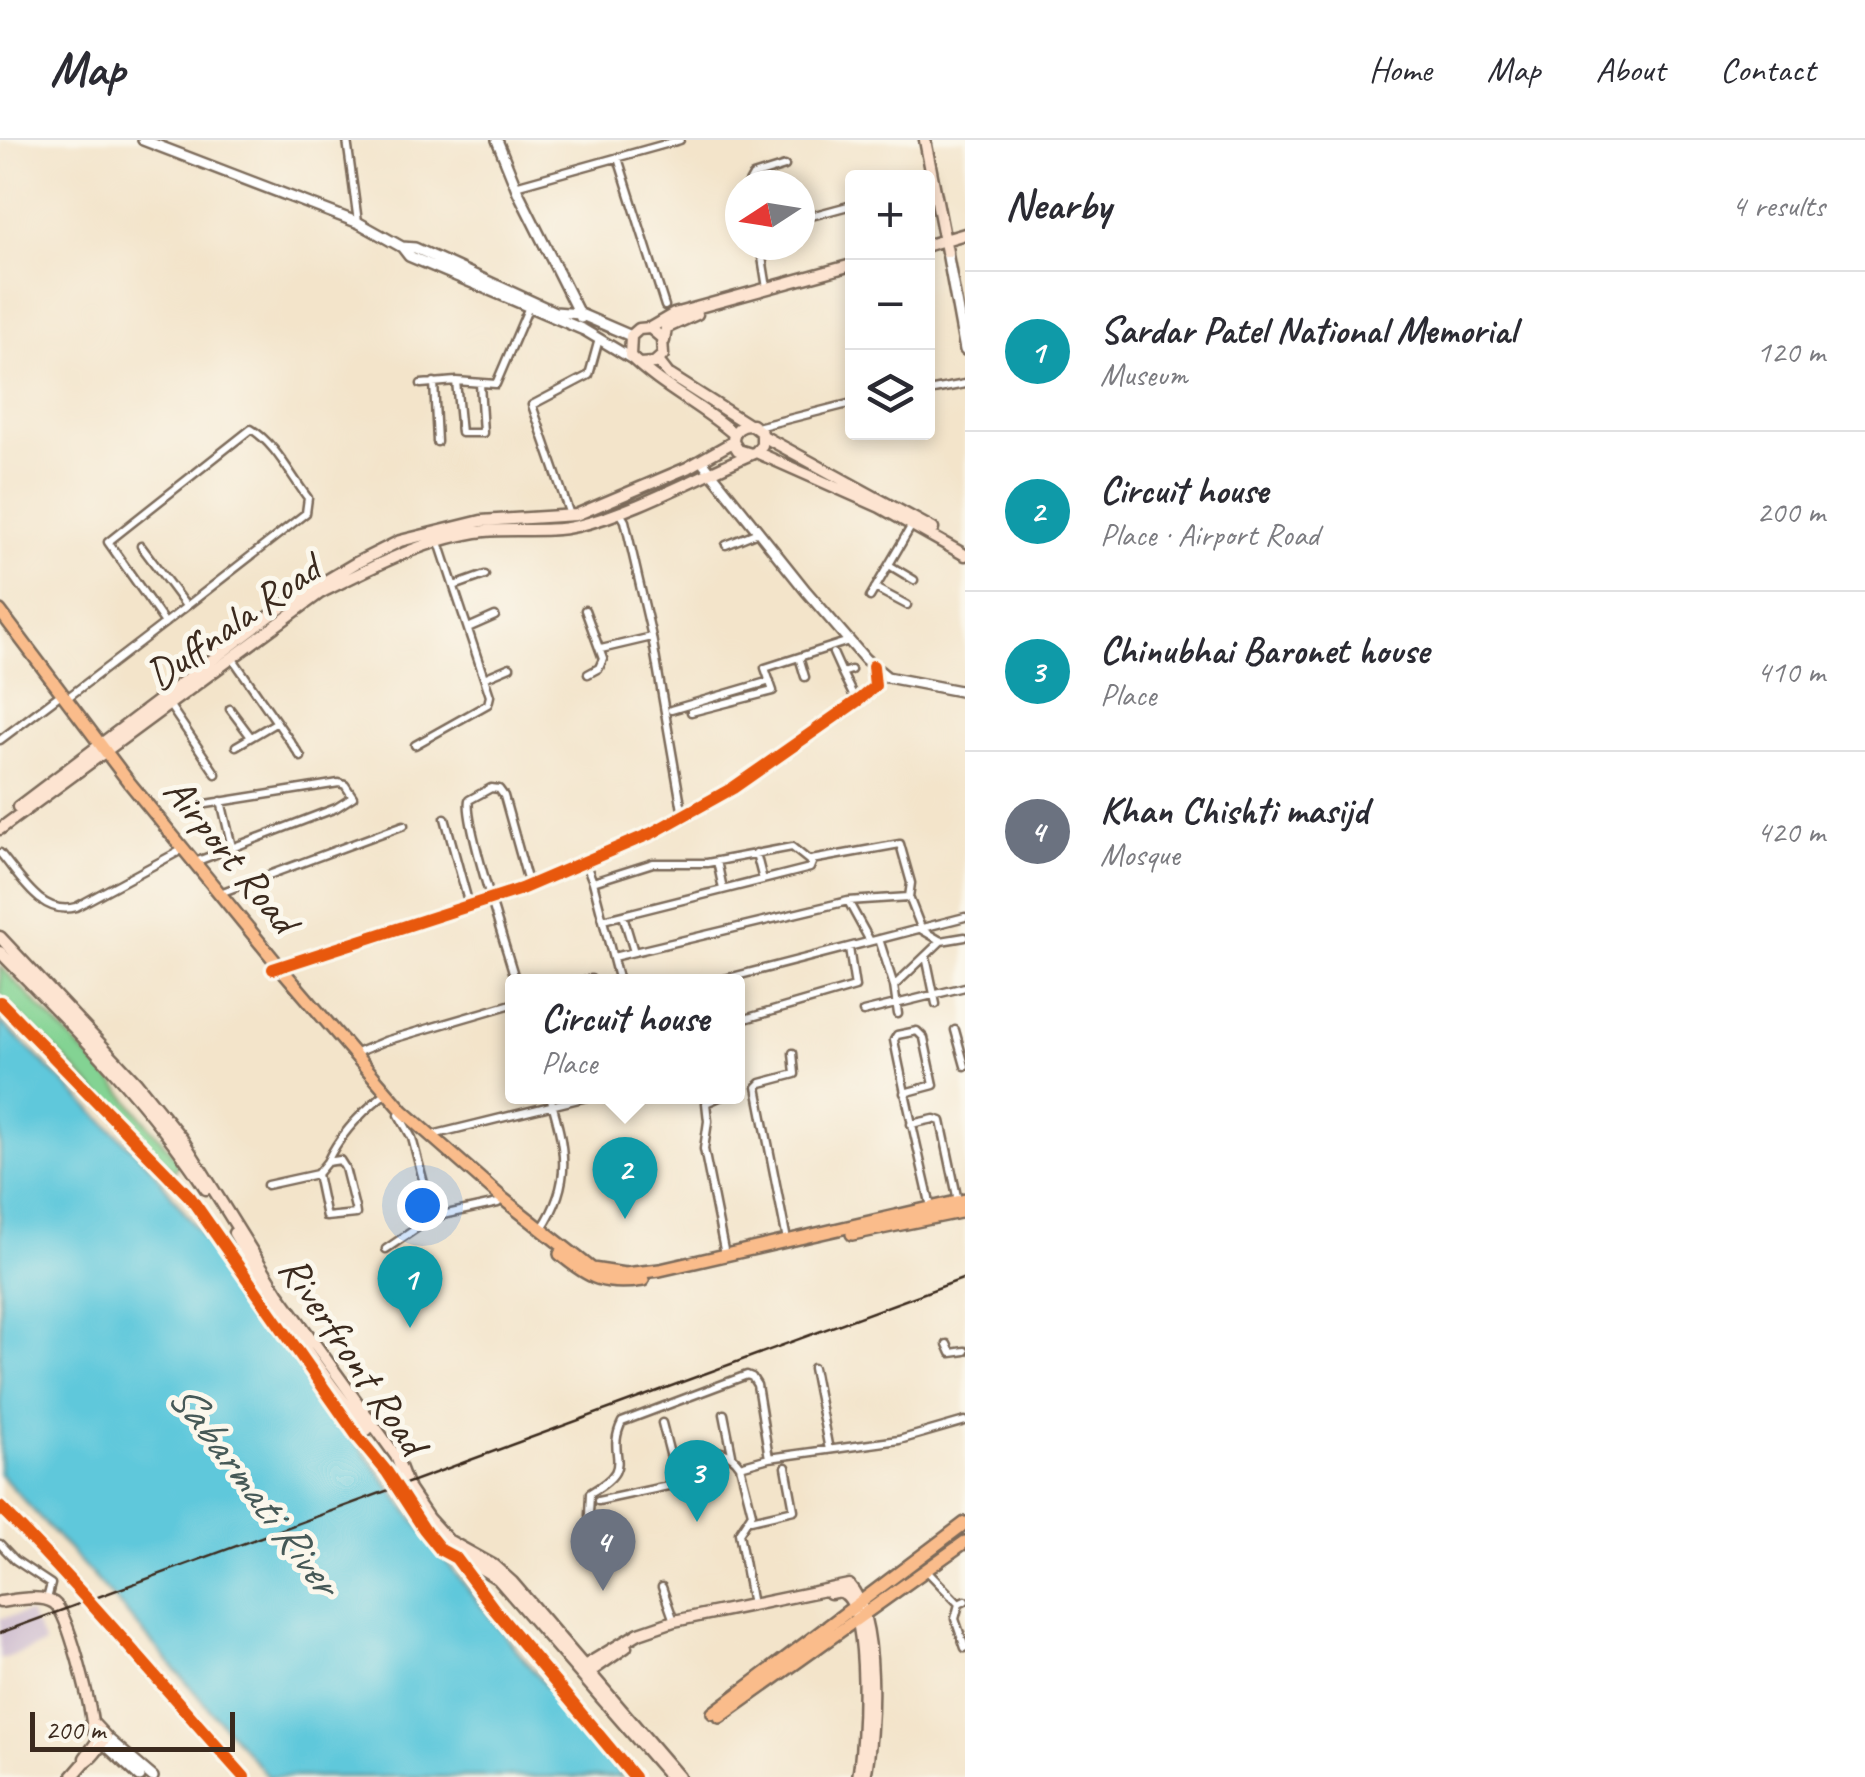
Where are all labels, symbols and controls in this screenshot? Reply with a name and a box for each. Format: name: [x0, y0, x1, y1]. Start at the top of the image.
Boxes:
text: Map: [50, 39, 125, 99]
text: Home: [1369, 47, 1432, 92]
text: Map: [1487, 47, 1540, 92]
text: About: [1595, 47, 1665, 92]
text: Contact: [1720, 47, 1815, 92]
north arrow: [725, 170, 815, 260]
map controls: [845, 170, 935, 440]
button: +: [845, 170, 935, 260]
text: Nearby: [1005, 179, 1111, 232]
text: 4 results: [1731, 185, 1825, 226]
button: −: [845, 260, 935, 350]
text: Sardar Patel National Memorial: [1100, 307, 1516, 354]
text: 1: [1030, 331, 1045, 372]
text: 120 m: [1756, 331, 1825, 372]
button: layers: [845, 350, 935, 440]
text: Museum: [1100, 354, 1187, 395]
text: Circuit house: [1100, 467, 1268, 514]
text: 2: [1030, 491, 1045, 532]
text: 200 m: [1756, 491, 1825, 532]
text: Place · Airport Road: [1100, 514, 1319, 555]
street label: Duffnala Road: [135, 539, 335, 701]
text: Chinubhai Baronet house: [1100, 627, 1429, 674]
text: 3: [1030, 651, 1045, 692]
text: 410 m: [1756, 651, 1825, 692]
text: Place: [1100, 674, 1156, 715]
street label: Airport Road: [152, 766, 314, 949]
text: Khan Chishti masijd: [1100, 787, 1368, 834]
text: 4: [1030, 811, 1045, 852]
text: 420 m: [1756, 811, 1825, 852]
text: Mosque: [1100, 834, 1180, 875]
popup: [505, 974, 745, 1104]
text: Circuit house: [541, 995, 709, 1042]
text: Place: [541, 1042, 597, 1083]
pin: 2: [592, 1136, 658, 1219]
your location: [397, 1180, 448, 1231]
street label: Riverfront Road: [267, 1245, 443, 1470]
pin: 1: [378, 1246, 442, 1328]
water label: Sabarmati River: [156, 1371, 356, 1611]
pin: 3: [664, 1440, 730, 1522]
pin: 4: [570, 1508, 636, 1591]
scale bar: [30, 1707, 235, 1752]
text: 200 m: [45, 1712, 105, 1747]

